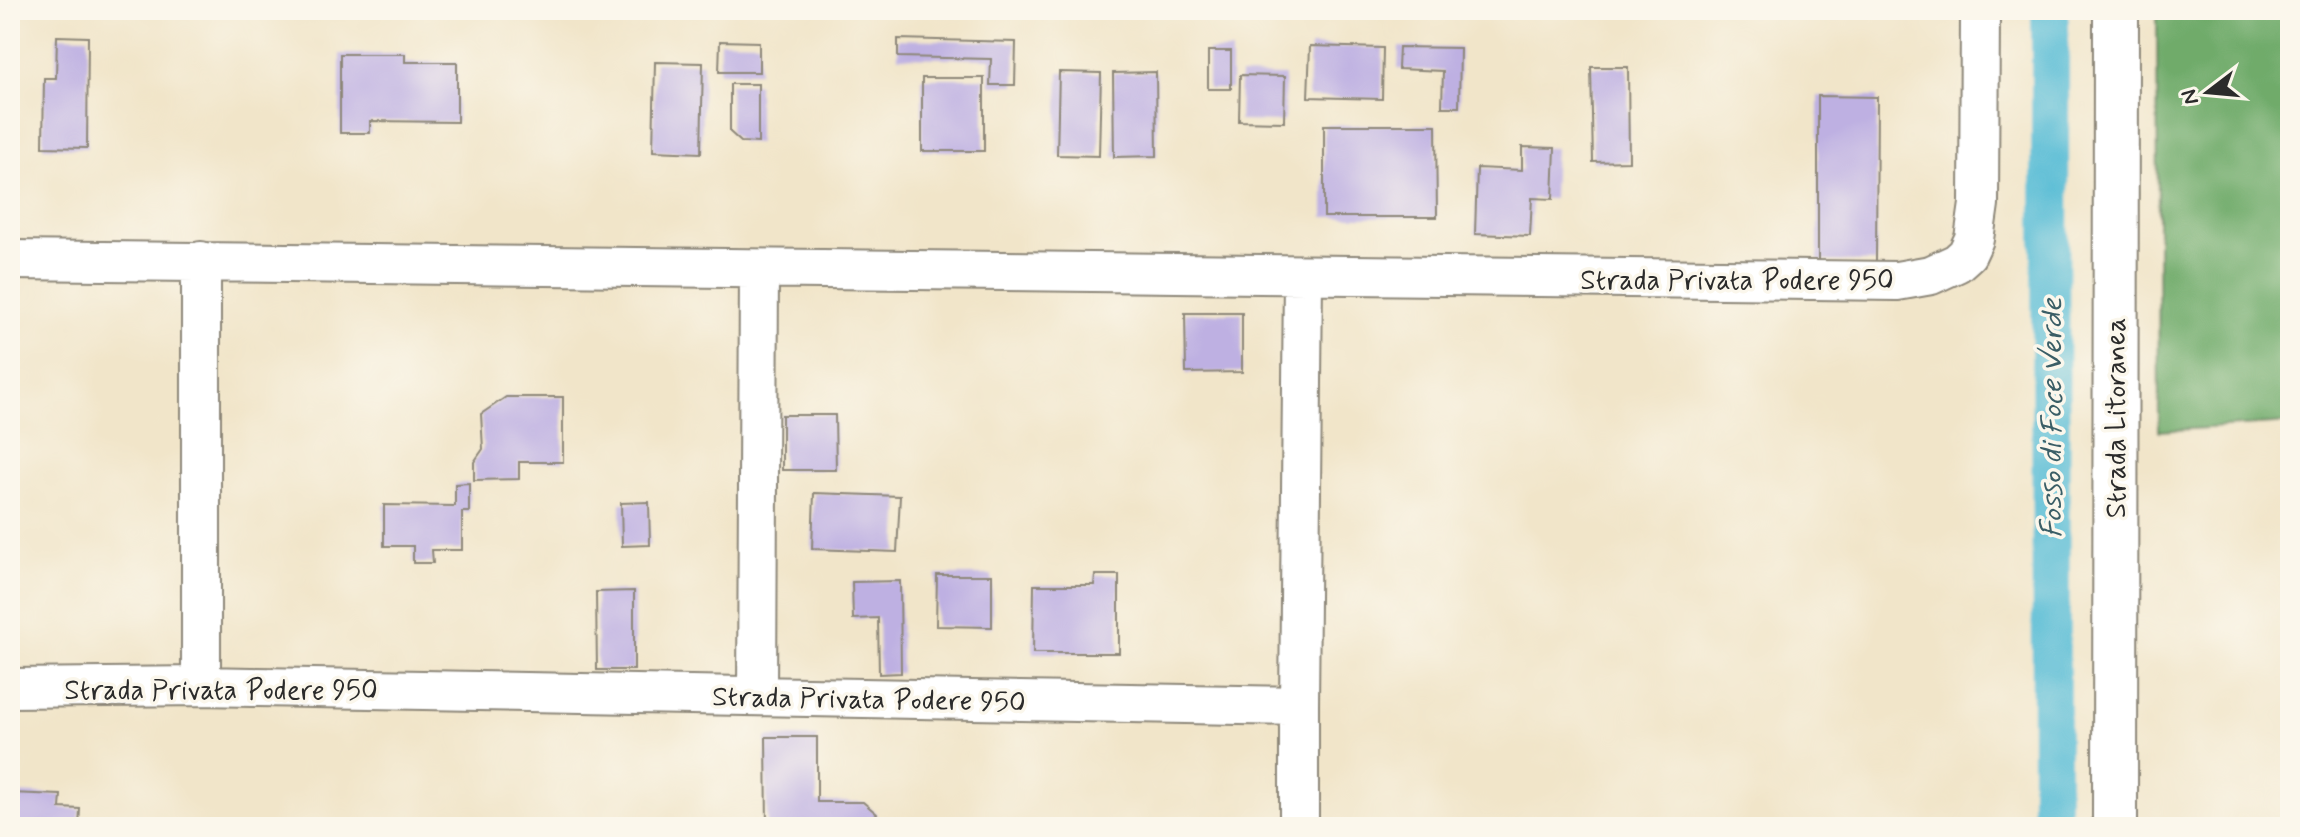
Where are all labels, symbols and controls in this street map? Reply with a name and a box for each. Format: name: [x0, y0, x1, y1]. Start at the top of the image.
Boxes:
north arrow: [2168, 52, 2248, 132]
text: N: [2175, 86, 2206, 108]
street label: Strada Privata Podere 950: [1580, 263, 1894, 300]
water label: Fosso di Foce Verde: [2033, 297, 2072, 538]
street label: Strada Litoranea: [2099, 318, 2136, 518]
street label: Strada Privata Podere 950: [64, 673, 378, 710]
street label: Strada Privata Podere 950: [712, 679, 1026, 722]

